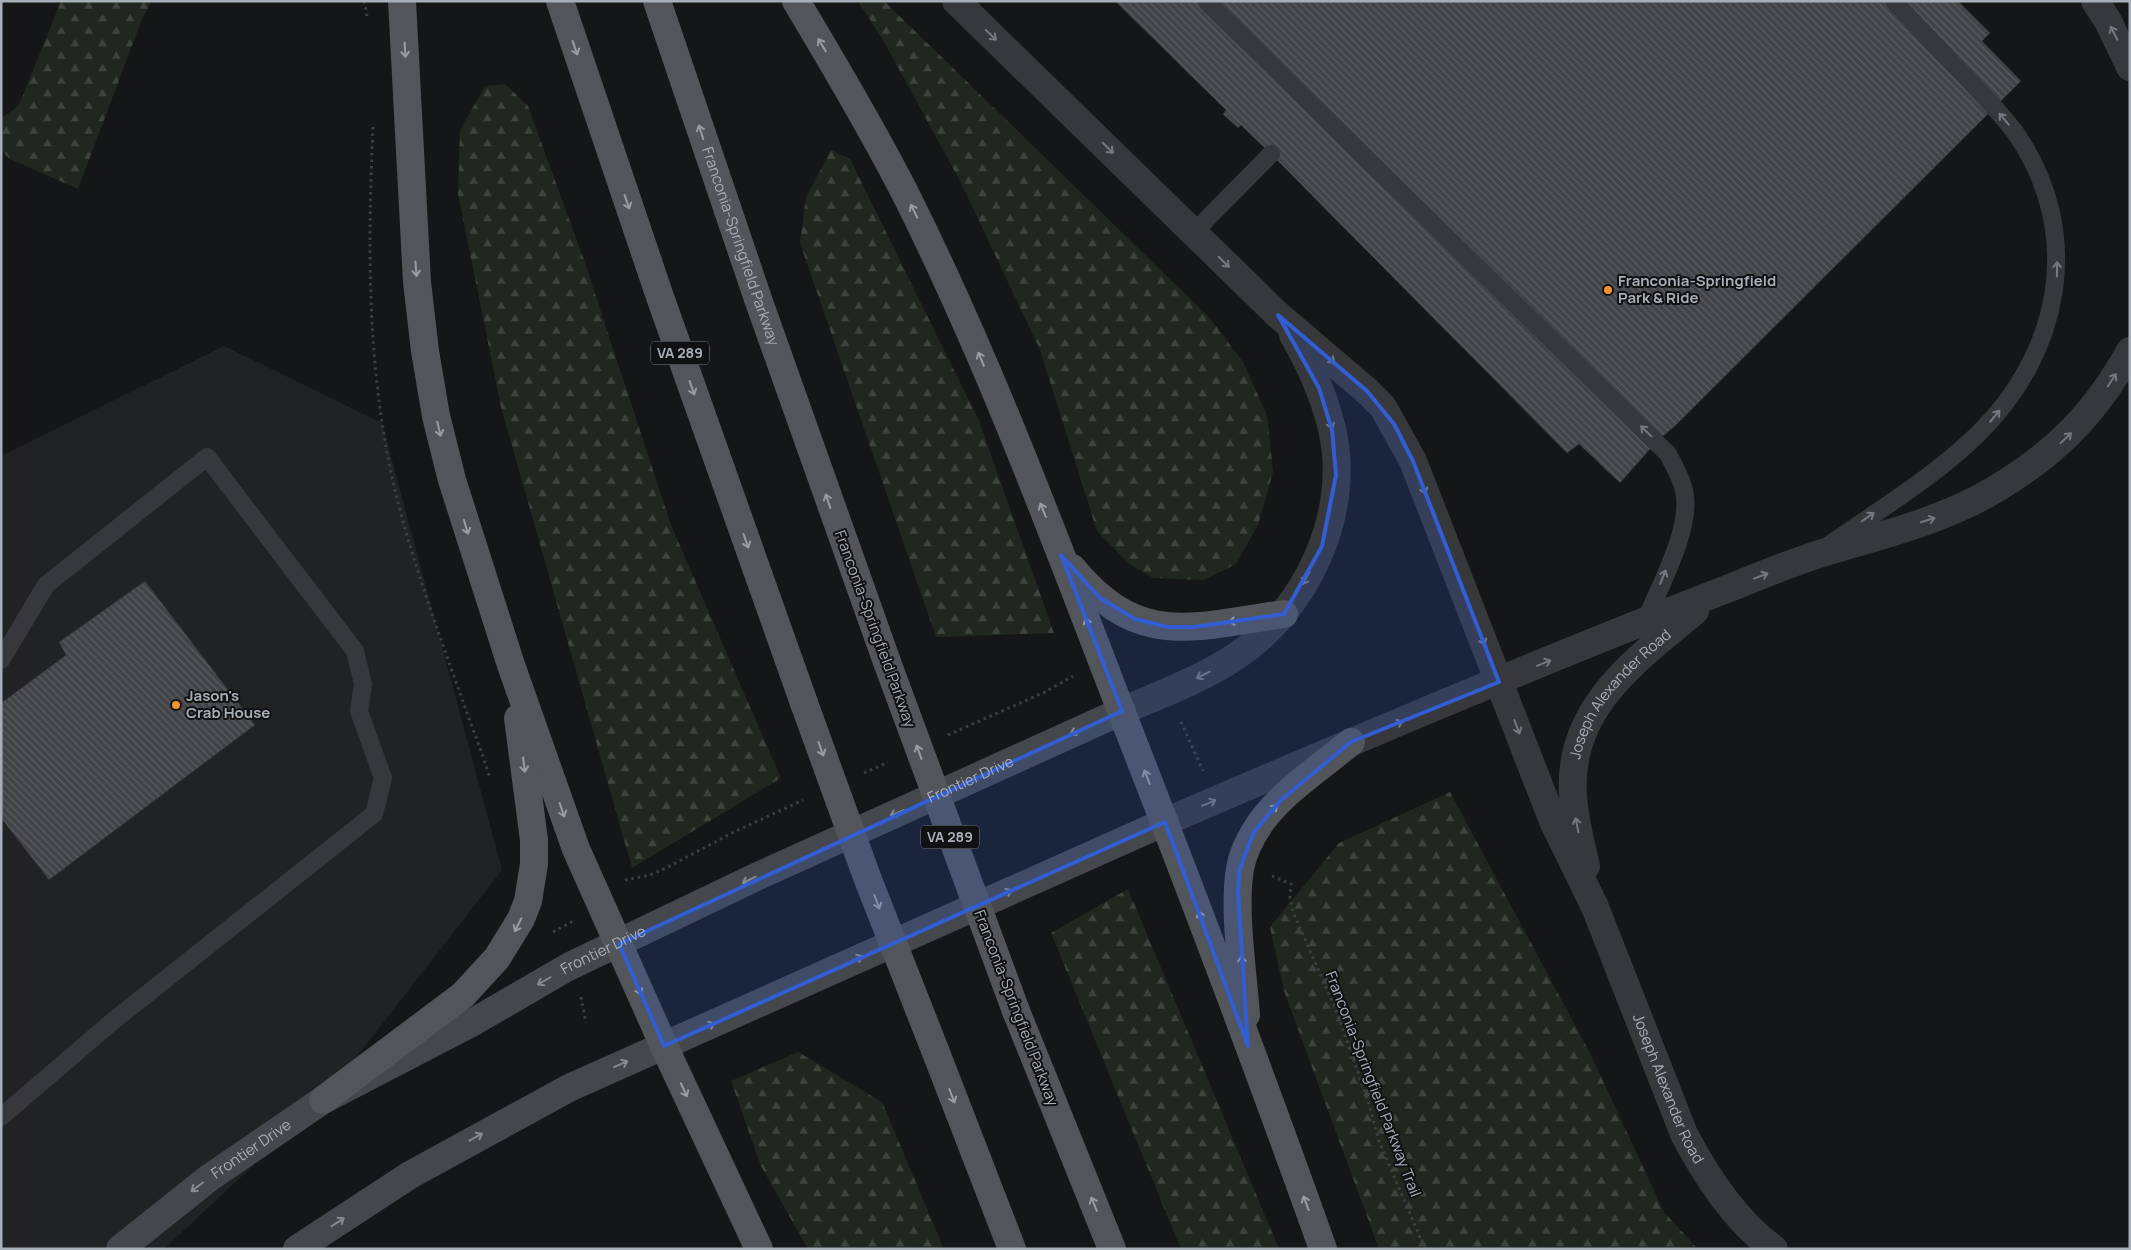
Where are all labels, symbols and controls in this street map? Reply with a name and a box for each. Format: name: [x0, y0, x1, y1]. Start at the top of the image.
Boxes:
one-way arrow: [2109, 26, 2118, 41]
one-way arrow: [985, 29, 998, 41]
one-way arrow: [817, 38, 827, 52]
one-way arrow: [571, 39, 581, 55]
one-way arrow: [401, 42, 410, 58]
one-way arrow: [1999, 113, 2010, 126]
one-way arrow: [696, 125, 705, 141]
one-way arrow: [1102, 142, 1114, 154]
street label: Franconia-Springfield Parkway: [697, 144, 785, 348]
one-way arrow: [623, 193, 633, 209]
one-way arrow: [909, 204, 919, 219]
one-way arrow: [1218, 256, 1231, 268]
one-way arrow: [412, 260, 421, 276]
one-way arrow: [2052, 261, 2062, 278]
place label: Franconia-Springfield Park & Ride: [1618, 270, 1776, 308]
marker: Franconia-Springfield Park & Ride: [1602, 284, 1614, 296]
road number: VA 289: [651, 342, 709, 364]
one-way arrow: [976, 352, 986, 367]
one-way arrow: [1322, 353, 1335, 364]
one-way arrow: [2107, 374, 2117, 388]
one-way arrow: [688, 380, 697, 395]
one-way arrow: [1989, 409, 2000, 422]
one-way arrow: [1325, 413, 1335, 429]
one-way arrow: [435, 421, 444, 437]
one-way arrow: [1639, 425, 1652, 437]
one-way arrow: [2060, 432, 2073, 443]
one-way arrow: [1419, 479, 1428, 494]
one-way arrow: [823, 493, 833, 509]
one-way arrow: [1038, 503, 1047, 518]
one-way arrow: [1861, 512, 1875, 522]
one-way arrow: [1919, 515, 1935, 524]
one-way arrow: [462, 519, 471, 534]
street label: Franconia-Springfield Parkway: [830, 527, 921, 731]
one-way arrow: [742, 533, 751, 548]
one-way arrow: [1659, 570, 1669, 585]
one-way arrow: [1301, 571, 1311, 585]
one-way arrow: [1753, 571, 1768, 580]
one-way arrow: [1228, 616, 1244, 626]
one-way arrow: [1083, 618, 1092, 633]
street label: Joseph Alexander Road: [1564, 624, 1675, 761]
one-way arrow: [1478, 630, 1487, 645]
one-way arrow: [1536, 658, 1551, 668]
one-way arrow: [1196, 670, 1211, 680]
place label: Jason's Crab House: [186, 685, 270, 723]
marker: Jason's Crab House: [170, 699, 182, 711]
one-way arrow: [1388, 718, 1403, 728]
one-way arrow: [1513, 719, 1522, 734]
one-way arrow: [1070, 727, 1085, 737]
one-way arrow: [817, 741, 826, 756]
one-way arrow: [914, 745, 923, 760]
street label: Frontier Drive: [924, 750, 1017, 808]
one-way arrow: [519, 757, 529, 773]
one-way arrow: [1142, 769, 1151, 785]
one-way arrow: [1202, 797, 1217, 806]
one-way arrow: [558, 801, 567, 817]
one-way arrow: [1266, 803, 1278, 816]
one-way arrow: [890, 809, 905, 818]
one-way arrow: [1572, 818, 1582, 834]
road number: VA 289: [921, 826, 979, 849]
one-way arrow: [742, 875, 757, 885]
one-way arrow: [997, 887, 1012, 897]
one-way arrow: [873, 894, 882, 909]
street label: Franconia-Springfield Parkway: [969, 907, 1064, 1109]
one-way arrow: [1196, 910, 1206, 926]
one-way arrow: [513, 917, 523, 932]
street label: Frontier Drive: [556, 920, 650, 979]
one-way arrow: [848, 954, 863, 964]
one-way arrow: [1238, 955, 1247, 971]
street label: Franconia-Springfield Parkway Trail: [1321, 968, 1426, 1200]
one-way arrow: [537, 977, 552, 987]
one-way arrow: [634, 980, 644, 995]
street label: Joseph Alexander Road: [1628, 1010, 1709, 1167]
one-way arrow: [700, 1020, 715, 1030]
one-way arrow: [613, 1059, 628, 1069]
one-way arrow: [680, 1082, 689, 1097]
one-way arrow: [948, 1088, 957, 1103]
street label: Frontier Drive: [207, 1114, 295, 1183]
one-way arrow: [468, 1132, 483, 1141]
one-way arrow: [190, 1182, 204, 1192]
one-way arrow: [1088, 1196, 1097, 1211]
one-way arrow: [1301, 1196, 1310, 1211]
one-way arrow: [330, 1216, 344, 1226]

